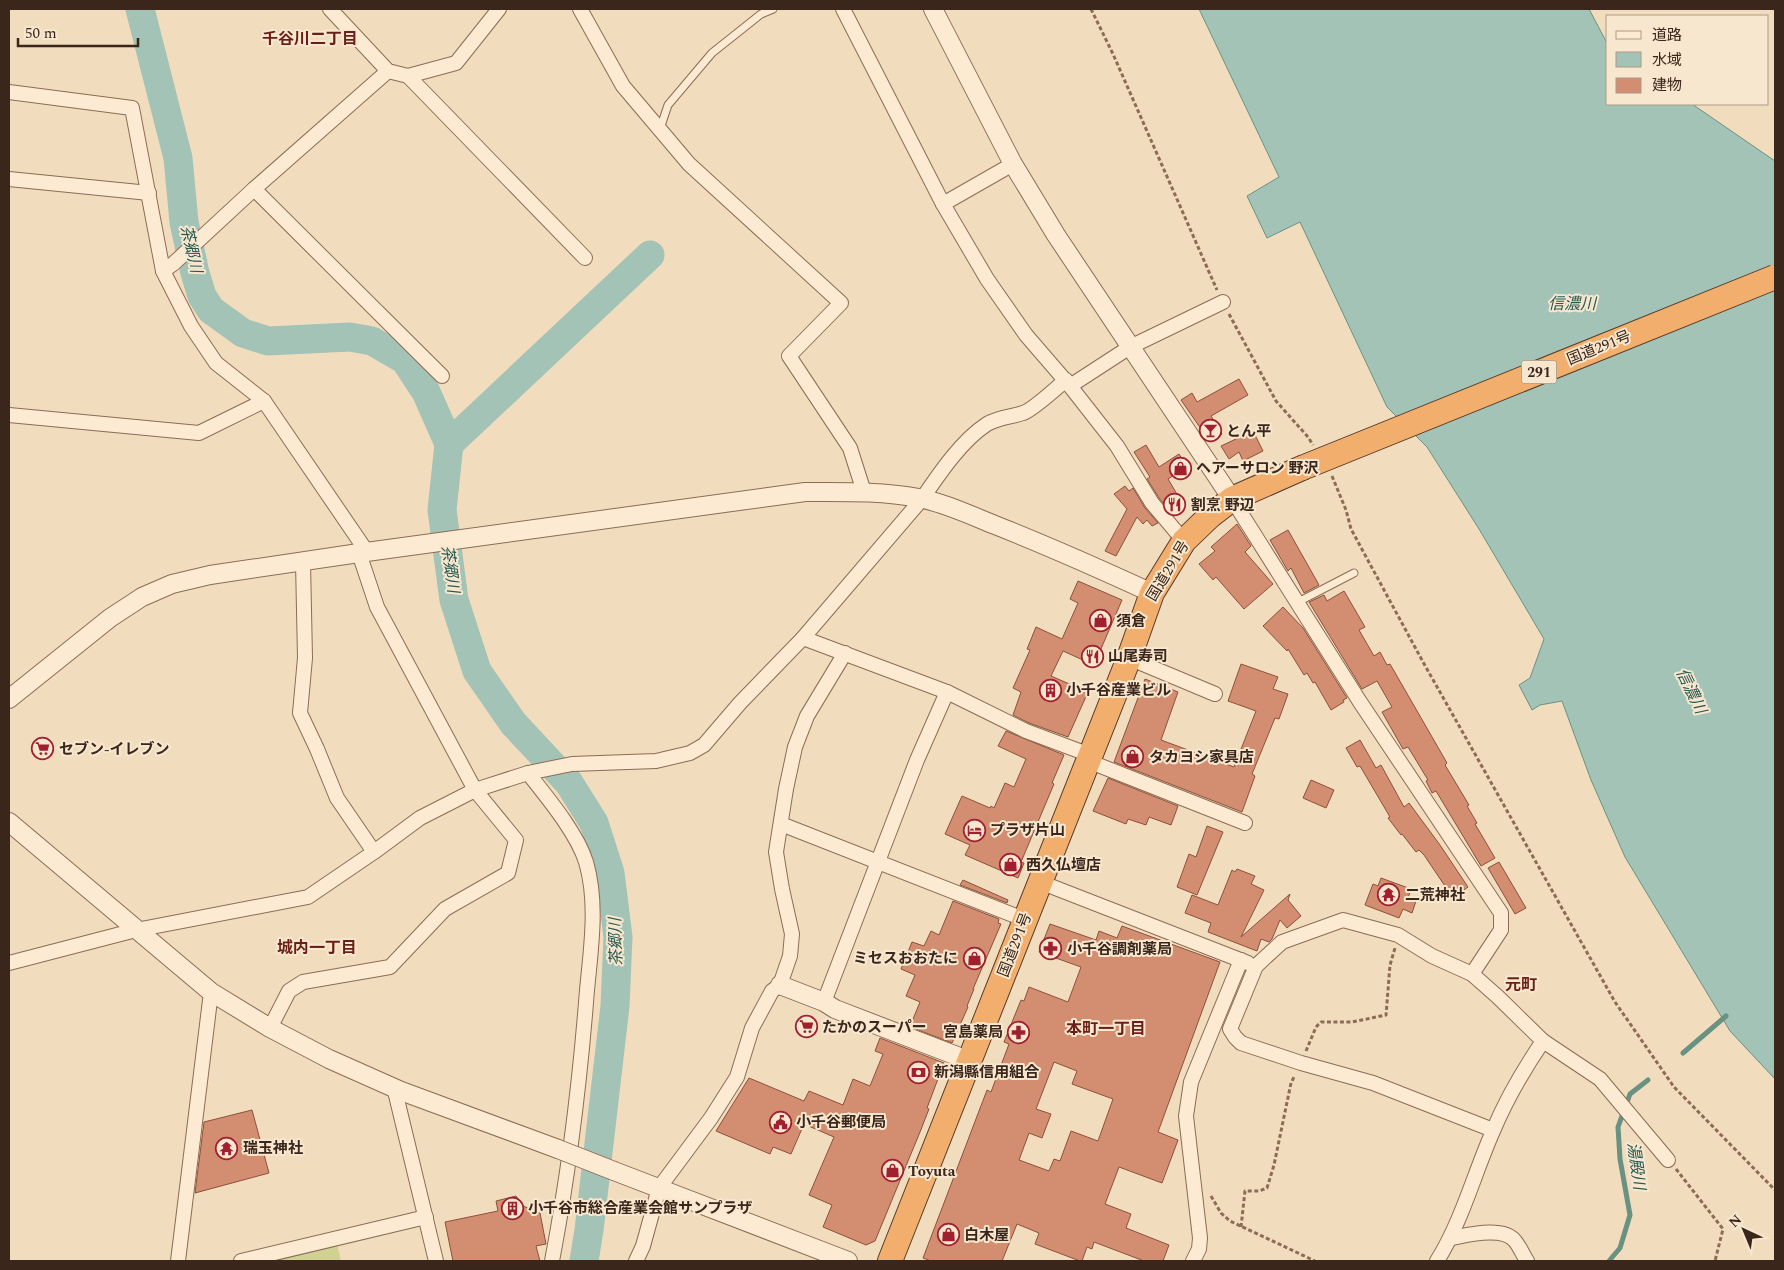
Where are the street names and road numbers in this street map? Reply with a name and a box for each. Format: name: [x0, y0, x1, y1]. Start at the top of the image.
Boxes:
street label: 国道291号: [1563, 325, 1635, 371]
road number: 291: [1522, 361, 1556, 384]
street label: 国道291号: [1141, 536, 1195, 606]
street label: 国道291号: [992, 909, 1038, 981]

